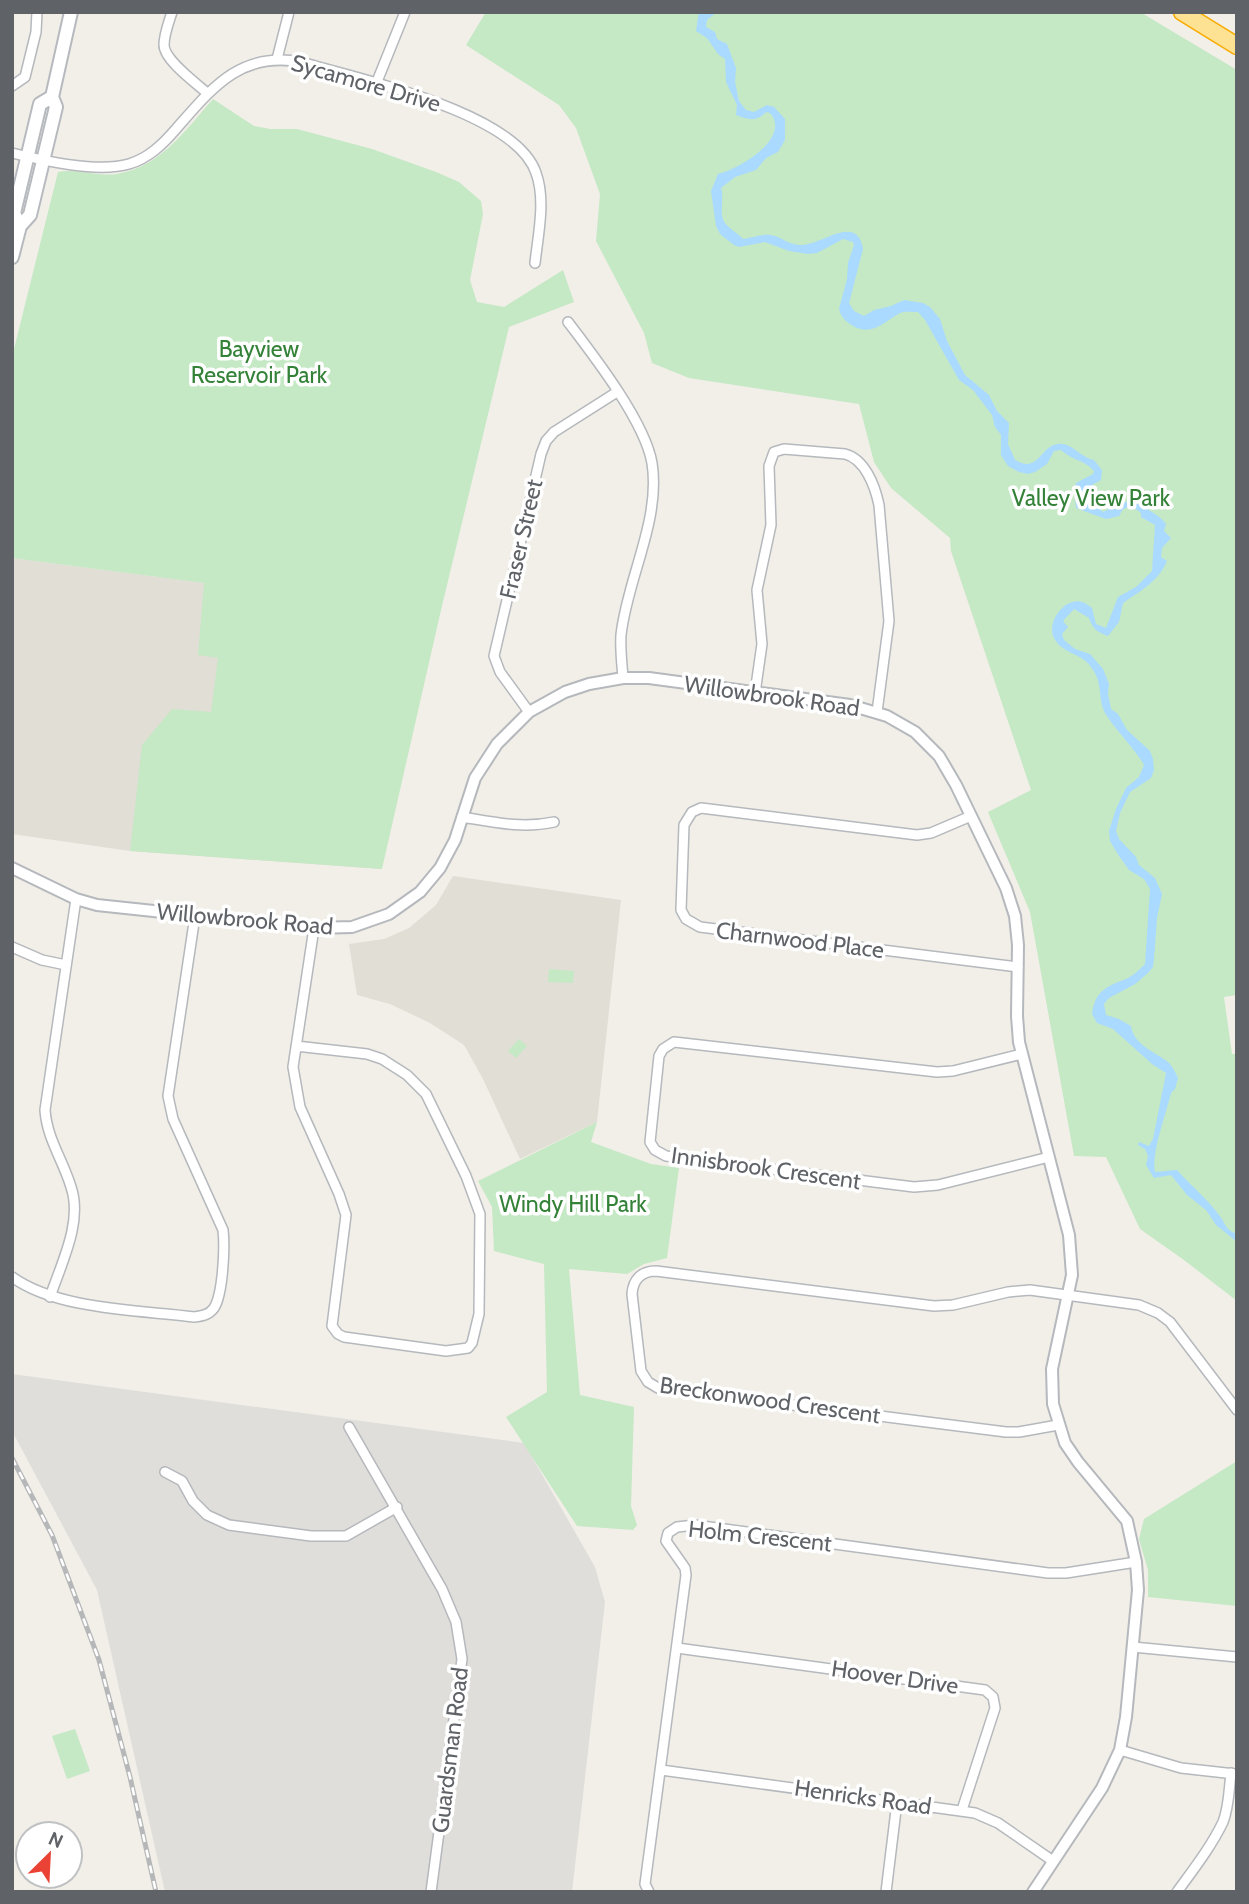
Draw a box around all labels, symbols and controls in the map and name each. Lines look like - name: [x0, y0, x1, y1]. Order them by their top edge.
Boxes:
- street label: Sycamore Drive: [288, 48, 444, 118]
- park label: Bayview Reservoir Park: [191, 335, 328, 389]
- street label: Fraser Street: [494, 476, 548, 602]
- park label: Valley View Park: [1012, 484, 1171, 512]
- street label: Willowbrook Road: [682, 670, 862, 722]
- street label: Willowbrook Road: [156, 897, 334, 941]
- street label: Charnwood Place: [714, 916, 886, 964]
- street label: Innisbrook Crescent: [669, 1141, 863, 1195]
- park label: Windy Hill Park: [499, 1190, 647, 1218]
- street label: Breckonwood Crescent: [658, 1371, 882, 1429]
- street label: Holm Crescent: [687, 1515, 833, 1557]
- street label: Hoover Drive: [830, 1654, 961, 1700]
- street label: Guardsman Road: [426, 1666, 474, 1834]
- street label: Henricks Road: [793, 1774, 933, 1820]
- north arrow: [14, 1820, 84, 1890]
- text: N: [45, 1827, 67, 1853]

